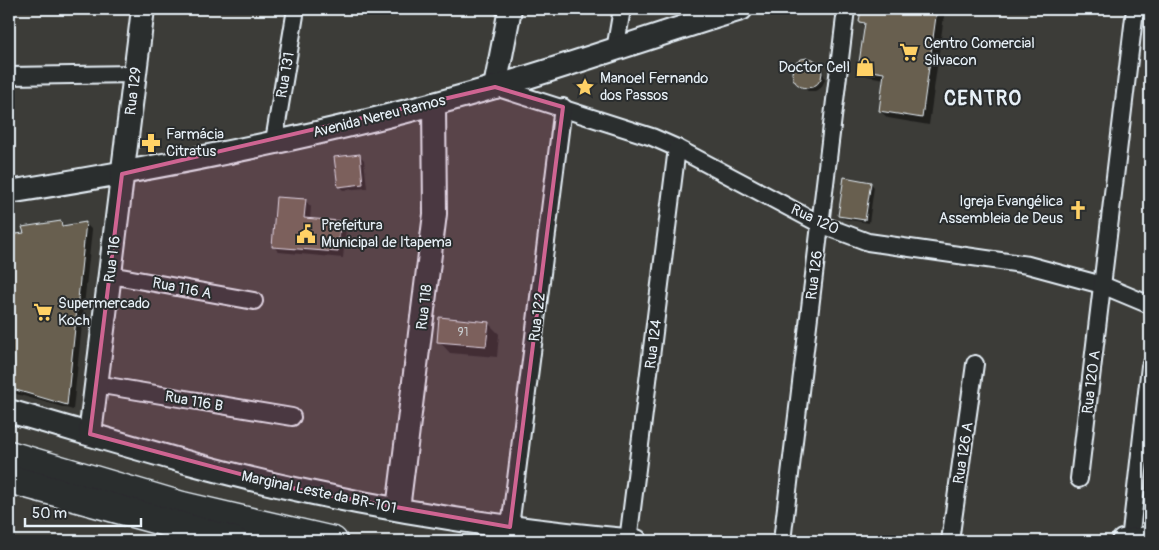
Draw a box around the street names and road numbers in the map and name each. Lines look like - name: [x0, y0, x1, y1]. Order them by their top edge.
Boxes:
- street label: Rua 131: [272, 51, 299, 100]
- street label: Rua 129: [121, 66, 146, 116]
- street label: Avenida Nereu Ramos: [311, 91, 448, 142]
- street label: Rua 120: [788, 200, 842, 239]
- street label: Rua 116: [100, 235, 125, 284]
- street label: Rua 126: [802, 249, 827, 301]
- street label: Rua 116 A: [151, 273, 213, 304]
- street label: Rua 118: [412, 283, 437, 331]
- street label: Rua 122: [525, 292, 550, 343]
- street label: Rua 124: [641, 318, 666, 370]
- street label: Rua 120 A: [1078, 349, 1105, 415]
- street label: Rua 116 B: [163, 387, 224, 416]
- street label: Rua 126 A: [949, 421, 978, 485]
- street label: Marginal Leste da BR-101: [240, 467, 398, 518]

